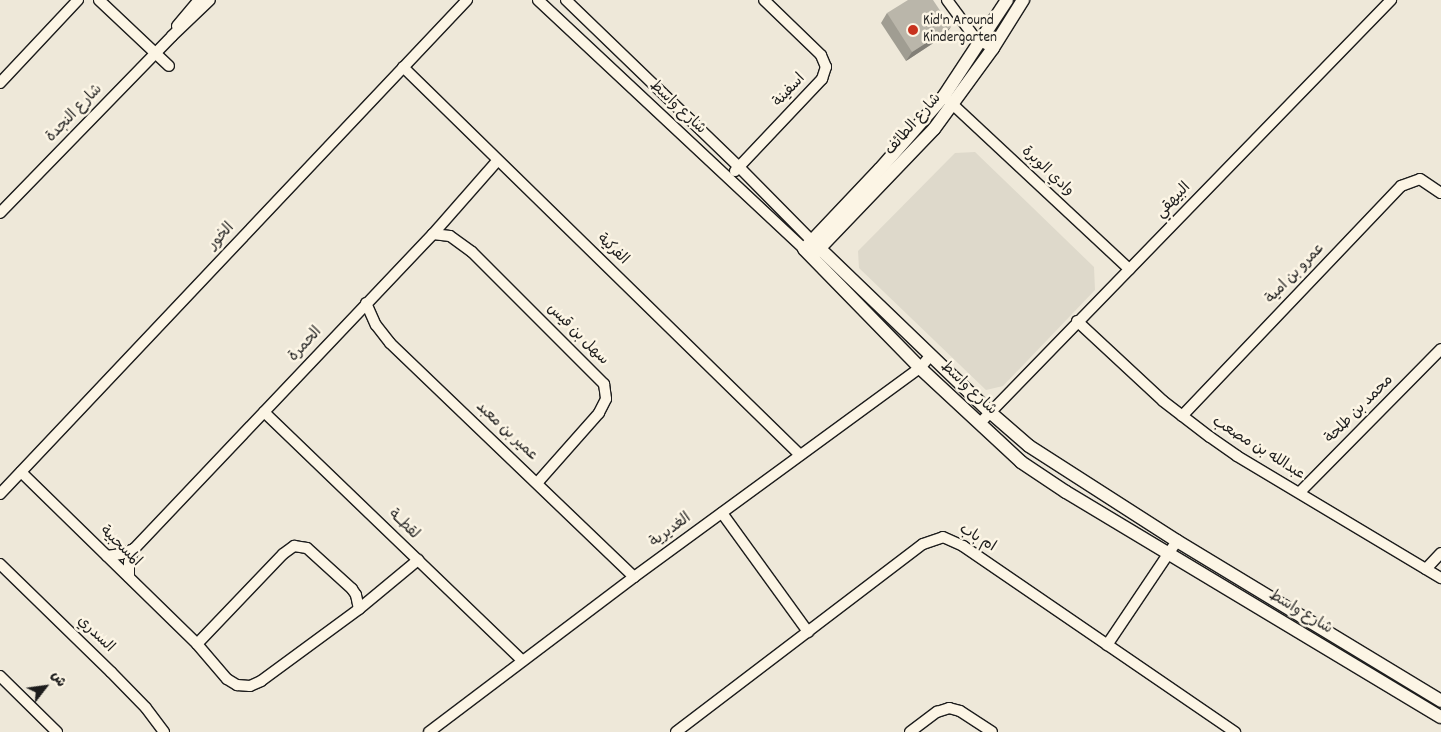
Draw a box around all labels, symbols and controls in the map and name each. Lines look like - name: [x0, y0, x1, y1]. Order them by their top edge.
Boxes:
- place label: Kid'n Around Kindergarten: [923, 12, 997, 47]
- marker: Kid'n Around Kindergarten: [907, 24, 919, 36]
- street label: اسفينة: [770, 71, 810, 111]
- street label: شارع واسط: [645, 77, 709, 139]
- street label: شارع النجدة: [43, 81, 107, 147]
- street label: شارع الطائف: [882, 90, 946, 160]
- street label: وادي الوبرة: [1017, 143, 1077, 201]
- street label: البيهقي: [1153, 179, 1195, 223]
- street label: الخور: [205, 220, 239, 254]
- street label: الفركية: [592, 231, 632, 269]
- street label: عمرو بن امية: [1263, 240, 1329, 308]
- street label: سهل بن قيس: [542, 300, 612, 370]
- street label: الحمرة: [286, 324, 326, 366]
- street label: شارع واسط: [936, 358, 1000, 420]
- street label: محمد بن طلحة: [1322, 372, 1398, 448]
- street label: عمير بن معبد: [471, 399, 541, 465]
- street label: عبدالله بن مصعب: [1208, 413, 1308, 485]
- street label: لقطــة: [384, 506, 422, 544]
- street label: الغديرية: [647, 510, 695, 552]
- street label: ام باب: [955, 521, 999, 557]
- street label: المسحبية: [95, 523, 145, 571]
- street label: شارع واسط: [1265, 587, 1335, 639]
- street label: السدري: [73, 613, 117, 657]
- north arrow: [20, 662, 70, 712]
- text: ش: [45, 668, 71, 691]

